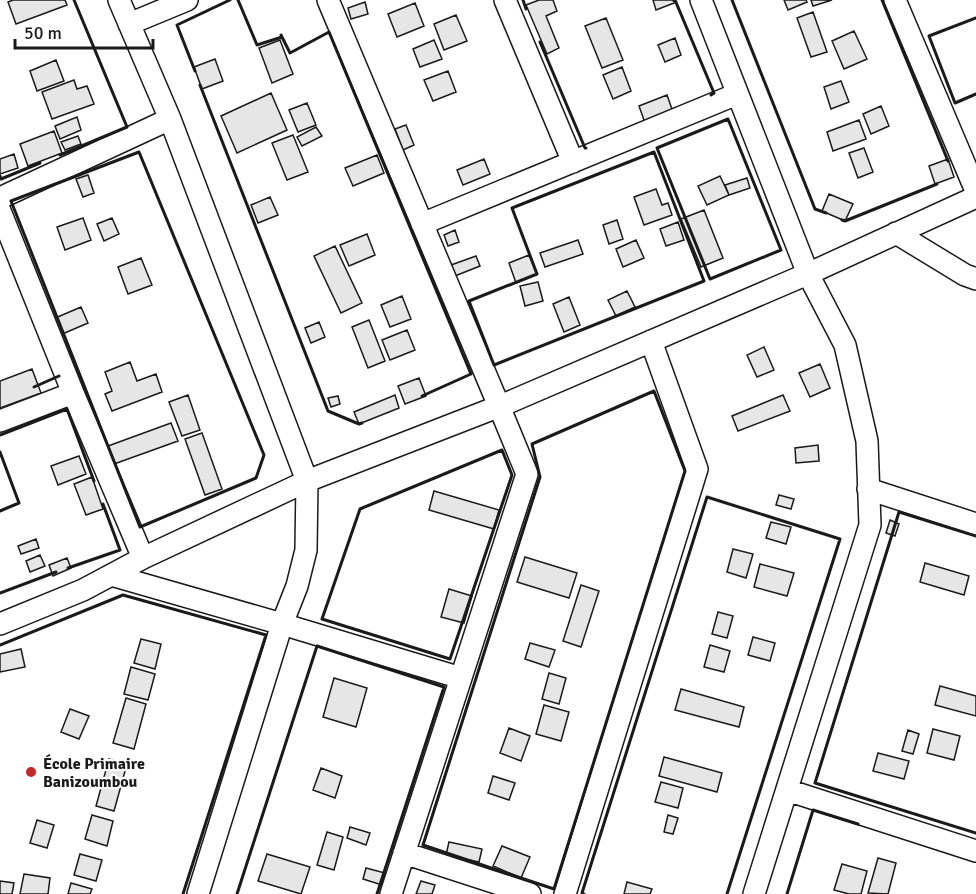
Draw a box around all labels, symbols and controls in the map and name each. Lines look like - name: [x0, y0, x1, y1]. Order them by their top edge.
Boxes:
- scale bar: [15, 12, 153, 50]
- text: 50 m: [24, 22, 62, 44]
- place label: École Primaire Banizoumbou: [43, 754, 145, 792]
- marker: École Primaire Banizoumbou: [24, 765, 38, 779]

